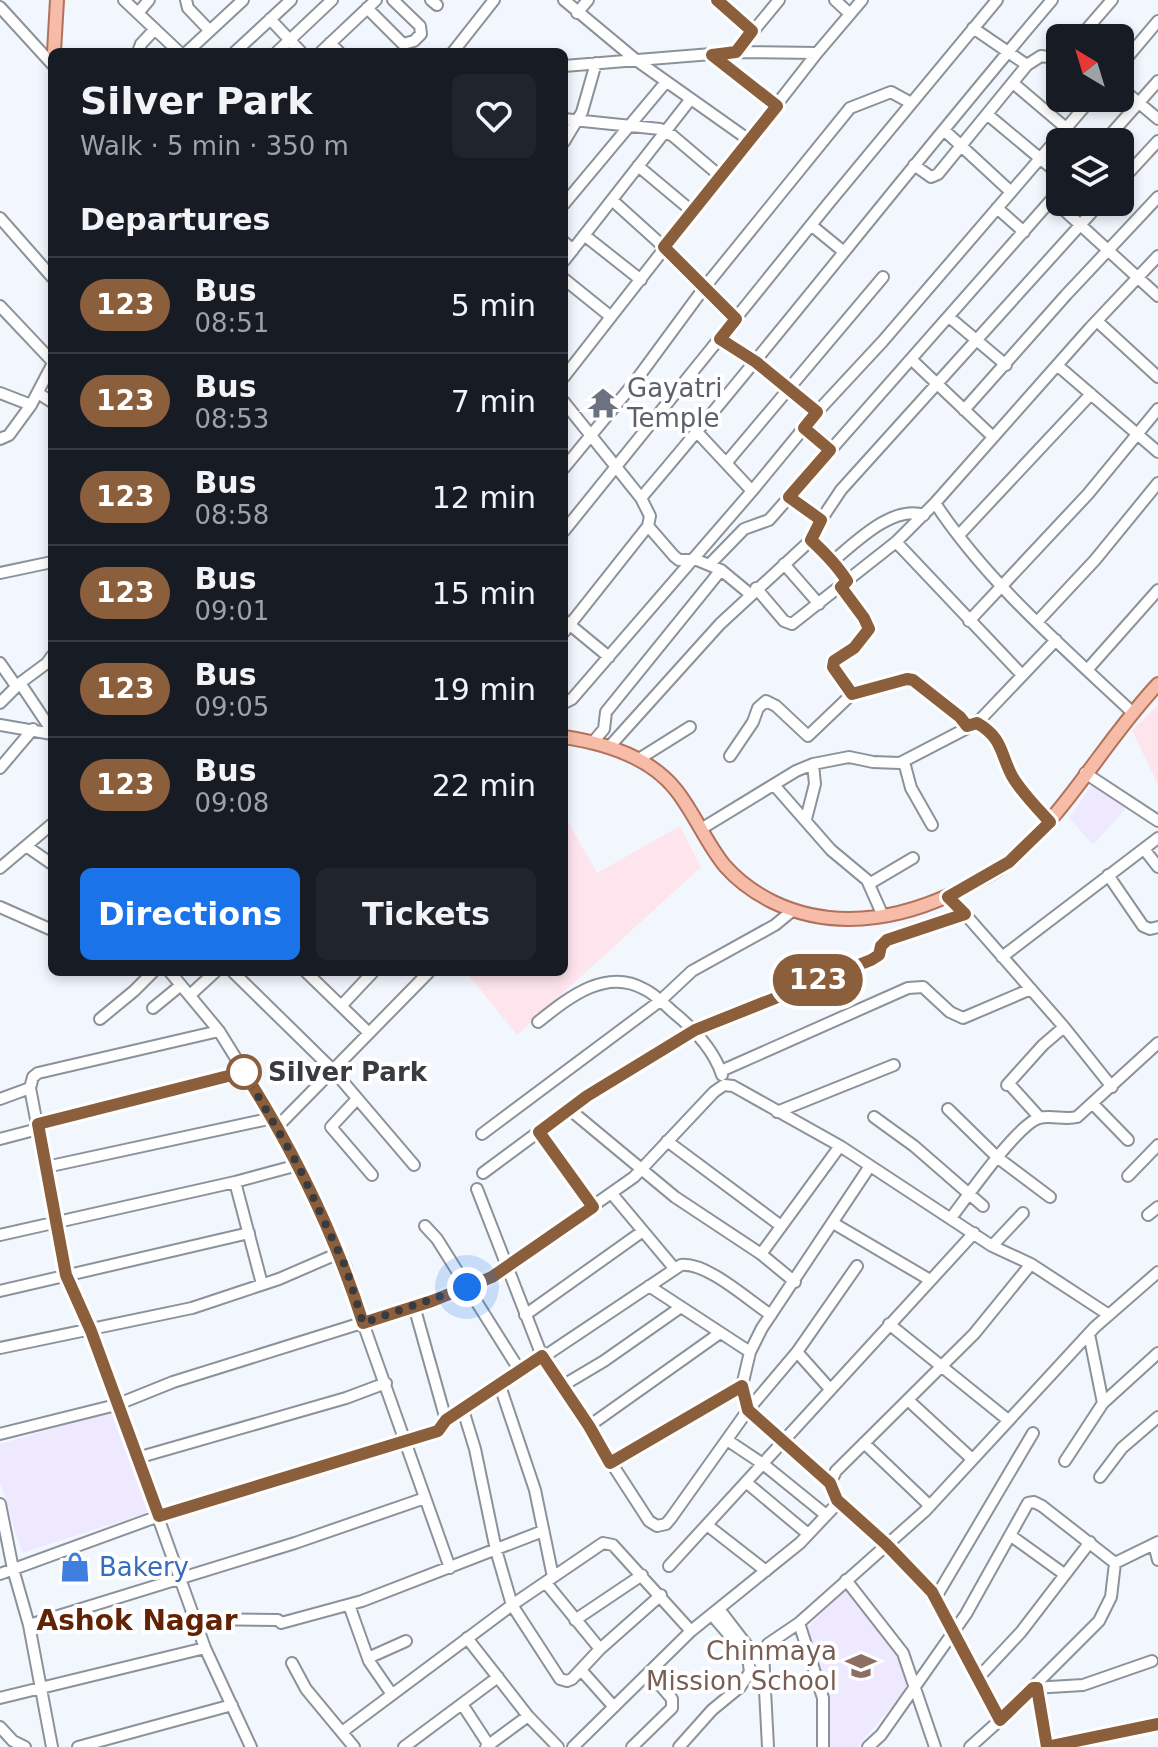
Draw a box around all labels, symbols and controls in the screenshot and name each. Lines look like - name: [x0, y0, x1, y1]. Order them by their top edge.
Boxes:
- north arrow: [1046, 24, 1134, 112]
- map controls: [1046, 24, 1134, 216]
- button: heart: [452, 74, 536, 158]
- text: Silver Park: [80, 79, 312, 123]
- button: layers: [1046, 128, 1134, 216]
- text: Walk · 5 min · 350 m: [80, 131, 349, 161]
- text: Departures: [80, 202, 270, 237]
- text: Bus: [194, 273, 257, 308]
- text: 123: [96, 288, 154, 321]
- text: 5 min: [451, 288, 536, 323]
- text: 08:51: [194, 308, 269, 338]
- text: Bus: [194, 369, 257, 404]
- place label: Gayatri Temple: [626, 373, 723, 433]
- text: 123: [96, 384, 154, 417]
- text: 7 min: [451, 384, 536, 419]
- temple icon: Gayatri Temple: [586, 386, 620, 420]
- text: 08:53: [194, 404, 269, 434]
- text: Bus: [194, 465, 257, 500]
- text: 123: [96, 480, 154, 513]
- text: 12 min: [432, 480, 536, 515]
- text: 08:58: [194, 500, 269, 530]
- text: Bus: [194, 561, 257, 596]
- text: 123: [96, 576, 154, 609]
- text: 15 min: [432, 576, 536, 611]
- text: 09:01: [194, 596, 269, 626]
- text: Bus: [194, 657, 257, 692]
- text: 123: [96, 672, 154, 705]
- text: 19 min: [432, 672, 536, 707]
- text: 09:05: [194, 692, 269, 722]
- text: Bus: [194, 753, 257, 788]
- text: 123: [96, 768, 154, 801]
- text: 22 min: [432, 768, 536, 803]
- text: 09:08: [194, 788, 269, 818]
- button: Directions: [80, 868, 300, 960]
- button: Tickets: [316, 868, 536, 960]
- line badge: 123: [772, 954, 864, 1006]
- text: 123: [789, 963, 847, 996]
- marker: Silver Park: [227, 1055, 261, 1089]
- place label: Silver Park: [268, 1057, 428, 1087]
- your location: [447, 1267, 487, 1307]
- shop icon: Bakery: [58, 1550, 92, 1584]
- place label: Bakery: [99, 1552, 189, 1582]
- district label: Ashok Nagar: [37, 1604, 238, 1637]
- place label: Chinmaya Mission School: [646, 1636, 837, 1696]
- school or university icon: Chinmaya Mission School: [844, 1649, 878, 1683]

